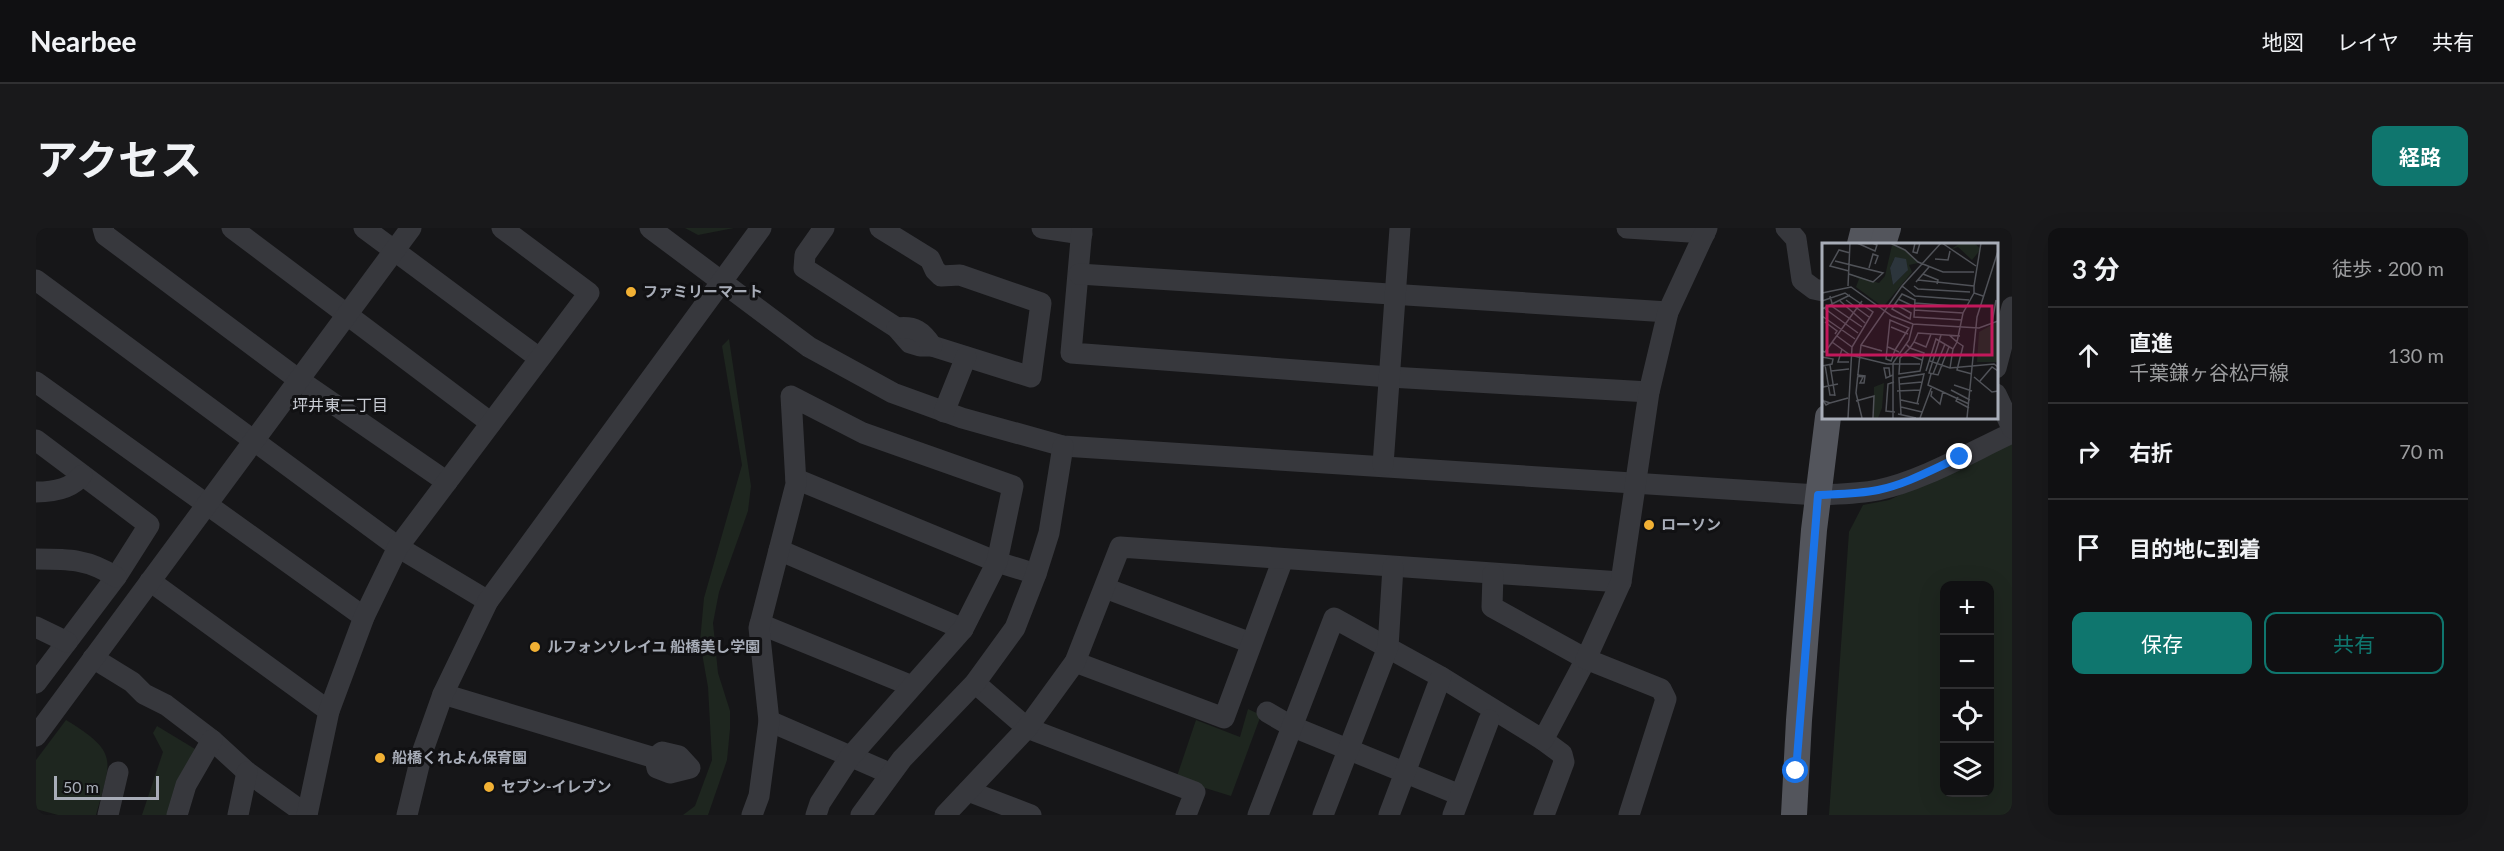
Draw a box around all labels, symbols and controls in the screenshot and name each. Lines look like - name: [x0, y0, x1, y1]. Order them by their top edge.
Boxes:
- text: Nearbee: [30, 24, 137, 58]
- text: 地図: [2262, 29, 2304, 54]
- text: レイヤ: [2337, 29, 2399, 54]
- text: 共有: [2432, 29, 2474, 54]
- button: 経路: [2372, 126, 2468, 186]
- text: アクセス: [36, 134, 202, 184]
- inset map: [1822, 243, 1997, 418]
- text: 3 分: [2072, 253, 2119, 285]
- text: 徒歩 · 200 m: [2332, 256, 2444, 280]
- place label: ファミリーマート: [643, 282, 763, 300]
- marker: ファミリーマート: [624, 285, 638, 299]
- text: 直進: [2129, 329, 2173, 356]
- icon: ahead: [2072, 339, 2105, 372]
- text: 130 m: [2388, 343, 2444, 367]
- text: 千葉鎌ヶ谷松戸線: [2129, 360, 2289, 384]
- district label: 坪井東二丁目: [292, 395, 388, 414]
- icon: right: [2072, 435, 2105, 468]
- text: 右折: [2129, 439, 2173, 466]
- text: 70 m: [2399, 439, 2444, 463]
- route end: [1946, 443, 1972, 469]
- place label: ローソン: [1661, 515, 1721, 533]
- marker: ローソン: [1642, 518, 1656, 532]
- icon: arrive: [2072, 531, 2105, 564]
- text: 目的地に到着: [2129, 535, 2261, 562]
- map controls: [1940, 581, 1994, 797]
- button: +: [1940, 581, 1994, 635]
- button: 保存: [2072, 612, 2252, 674]
- button: 共有: [2264, 612, 2444, 674]
- button: −: [1940, 635, 1994, 689]
- place label: ルフォンソレイユ 船橋美し学園: [547, 637, 760, 655]
- marker: ルフォンソレイユ 船橋美し学園: [528, 640, 542, 654]
- button: locate: [1940, 689, 1994, 743]
- button: layers: [1940, 743, 1994, 797]
- place label: 船橋くれよん保育園: [392, 748, 527, 766]
- marker: 船橋くれよん保育園: [373, 751, 387, 765]
- route start: [1782, 757, 1808, 783]
- scale bar: [54, 773, 159, 800]
- text: 50 m: [63, 777, 99, 796]
- place label: セブン-イレブン: [501, 777, 612, 795]
- marker: セブン-イレブン: [482, 780, 496, 794]

